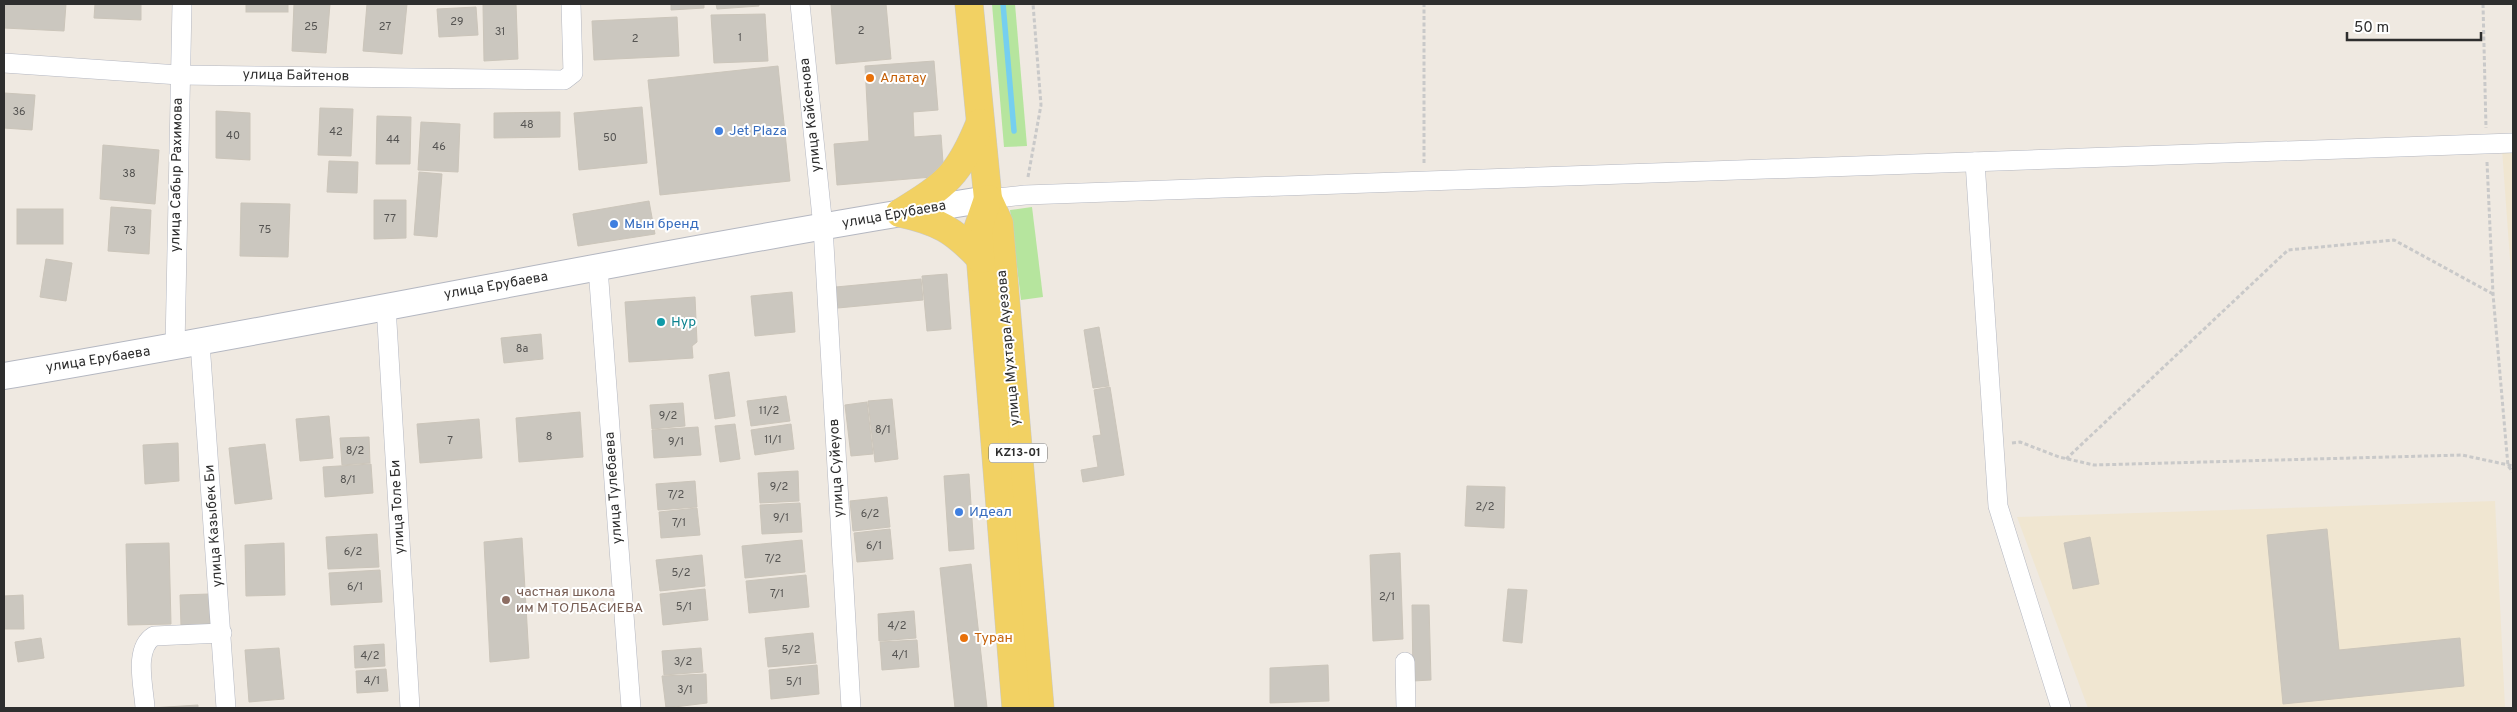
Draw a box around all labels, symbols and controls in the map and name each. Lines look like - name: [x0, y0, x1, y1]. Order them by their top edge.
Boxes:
- scale bar: [2347, 10, 2481, 42]
- house number: 29: [450, 15, 464, 29]
- text: 50 m: [2354, 19, 2389, 38]
- house number: 25: [304, 20, 318, 34]
- house number: 27: [379, 20, 391, 34]
- house number: 2: [858, 24, 864, 38]
- house number: 31: [495, 25, 505, 39]
- house number: 1: [738, 31, 742, 45]
- house number: 2: [632, 32, 638, 46]
- street label: улица Кайсенова: [797, 57, 825, 173]
- street label: улица Байтенов: [242, 67, 350, 85]
- place label: Алатау: [880, 70, 927, 87]
- marker: Алатау: [864, 72, 876, 84]
- street label: улица Сабыр Рахимова: [167, 98, 187, 252]
- house number: 36: [12, 105, 26, 119]
- house number: 48: [520, 118, 534, 132]
- place label: Jet Plaza: [729, 123, 787, 140]
- house number: 42: [329, 125, 343, 139]
- marker: Jet Plaza: [713, 125, 725, 137]
- house number: 40: [226, 129, 240, 143]
- house number: 50: [603, 131, 617, 145]
- house number: 44: [386, 133, 400, 147]
- house number: 46: [432, 140, 446, 154]
- house number: 38: [122, 167, 136, 181]
- street label: улица Ерубаева: [841, 197, 947, 233]
- house number: 77: [384, 212, 396, 226]
- place label: Мын бренд: [624, 216, 699, 233]
- marker: Мын бренд: [608, 218, 620, 230]
- house number: 75: [259, 223, 271, 237]
- house number: 73: [124, 224, 136, 238]
- street label: улица Ерубаева: [443, 268, 549, 304]
- street label: улица Мухтара Ауезова: [994, 269, 1024, 427]
- place label: Нур: [671, 314, 696, 331]
- marker: Нур: [655, 316, 667, 328]
- house number: 8а: [516, 342, 529, 356]
- street label: улица Ерубаева: [45, 343, 151, 377]
- house number: 11/2: [759, 404, 779, 418]
- house number: 9/2: [659, 409, 677, 423]
- street label: улица Суйеуов: [826, 418, 848, 518]
- house number: 8/1: [875, 423, 891, 437]
- house number: 8: [546, 430, 552, 444]
- street label: улица Тулебаева: [602, 431, 626, 545]
- house number: 11/1: [764, 433, 782, 447]
- house number: 7: [447, 434, 453, 448]
- house number: 9/1: [668, 435, 684, 449]
- road number: KZ13-01: [989, 443, 1047, 462]
- house number: 8/2: [346, 444, 364, 458]
- street label: улица Толе Би: [387, 459, 409, 555]
- street label: улица Казыбек Би: [201, 464, 227, 588]
- house number: 8/1: [340, 473, 356, 487]
- house number: 9/2: [770, 480, 788, 494]
- house number: 7/2: [668, 488, 684, 502]
- house number: 2/2: [1476, 500, 1494, 514]
- place label: Идеал: [969, 504, 1012, 521]
- marker: Идеал: [953, 506, 965, 518]
- house number: 6/2: [861, 507, 879, 521]
- house number: 9/1: [773, 511, 789, 525]
- house number: 7/1: [672, 516, 686, 530]
- house number: 6/1: [866, 539, 882, 553]
- house number: 6/2: [344, 545, 362, 559]
- house number: 7/2: [765, 552, 781, 566]
- house number: 5/2: [672, 566, 690, 580]
- house number: 6/1: [347, 580, 363, 594]
- place label: частная школа им М ТОЛБАСИЕВА: [516, 584, 643, 617]
- house number: 7/1: [770, 587, 784, 601]
- house number: 2/1: [1379, 590, 1395, 604]
- marker: частная школа им М ТОЛБАСИЕВА: [500, 594, 512, 606]
- house number: 5/1: [676, 600, 692, 614]
- house number: 4/2: [888, 619, 906, 633]
- place label: Туран: [974, 630, 1013, 647]
- marker: Туран: [958, 632, 970, 644]
- house number: 5/2: [782, 643, 800, 657]
- house number: 4/1: [892, 648, 908, 662]
- house number: 4/2: [361, 649, 379, 663]
- house number: 3/2: [674, 655, 692, 669]
- house number: 4/1: [364, 674, 380, 688]
- house number: 5/1: [786, 675, 802, 689]
- house number: 3/1: [677, 683, 693, 697]

